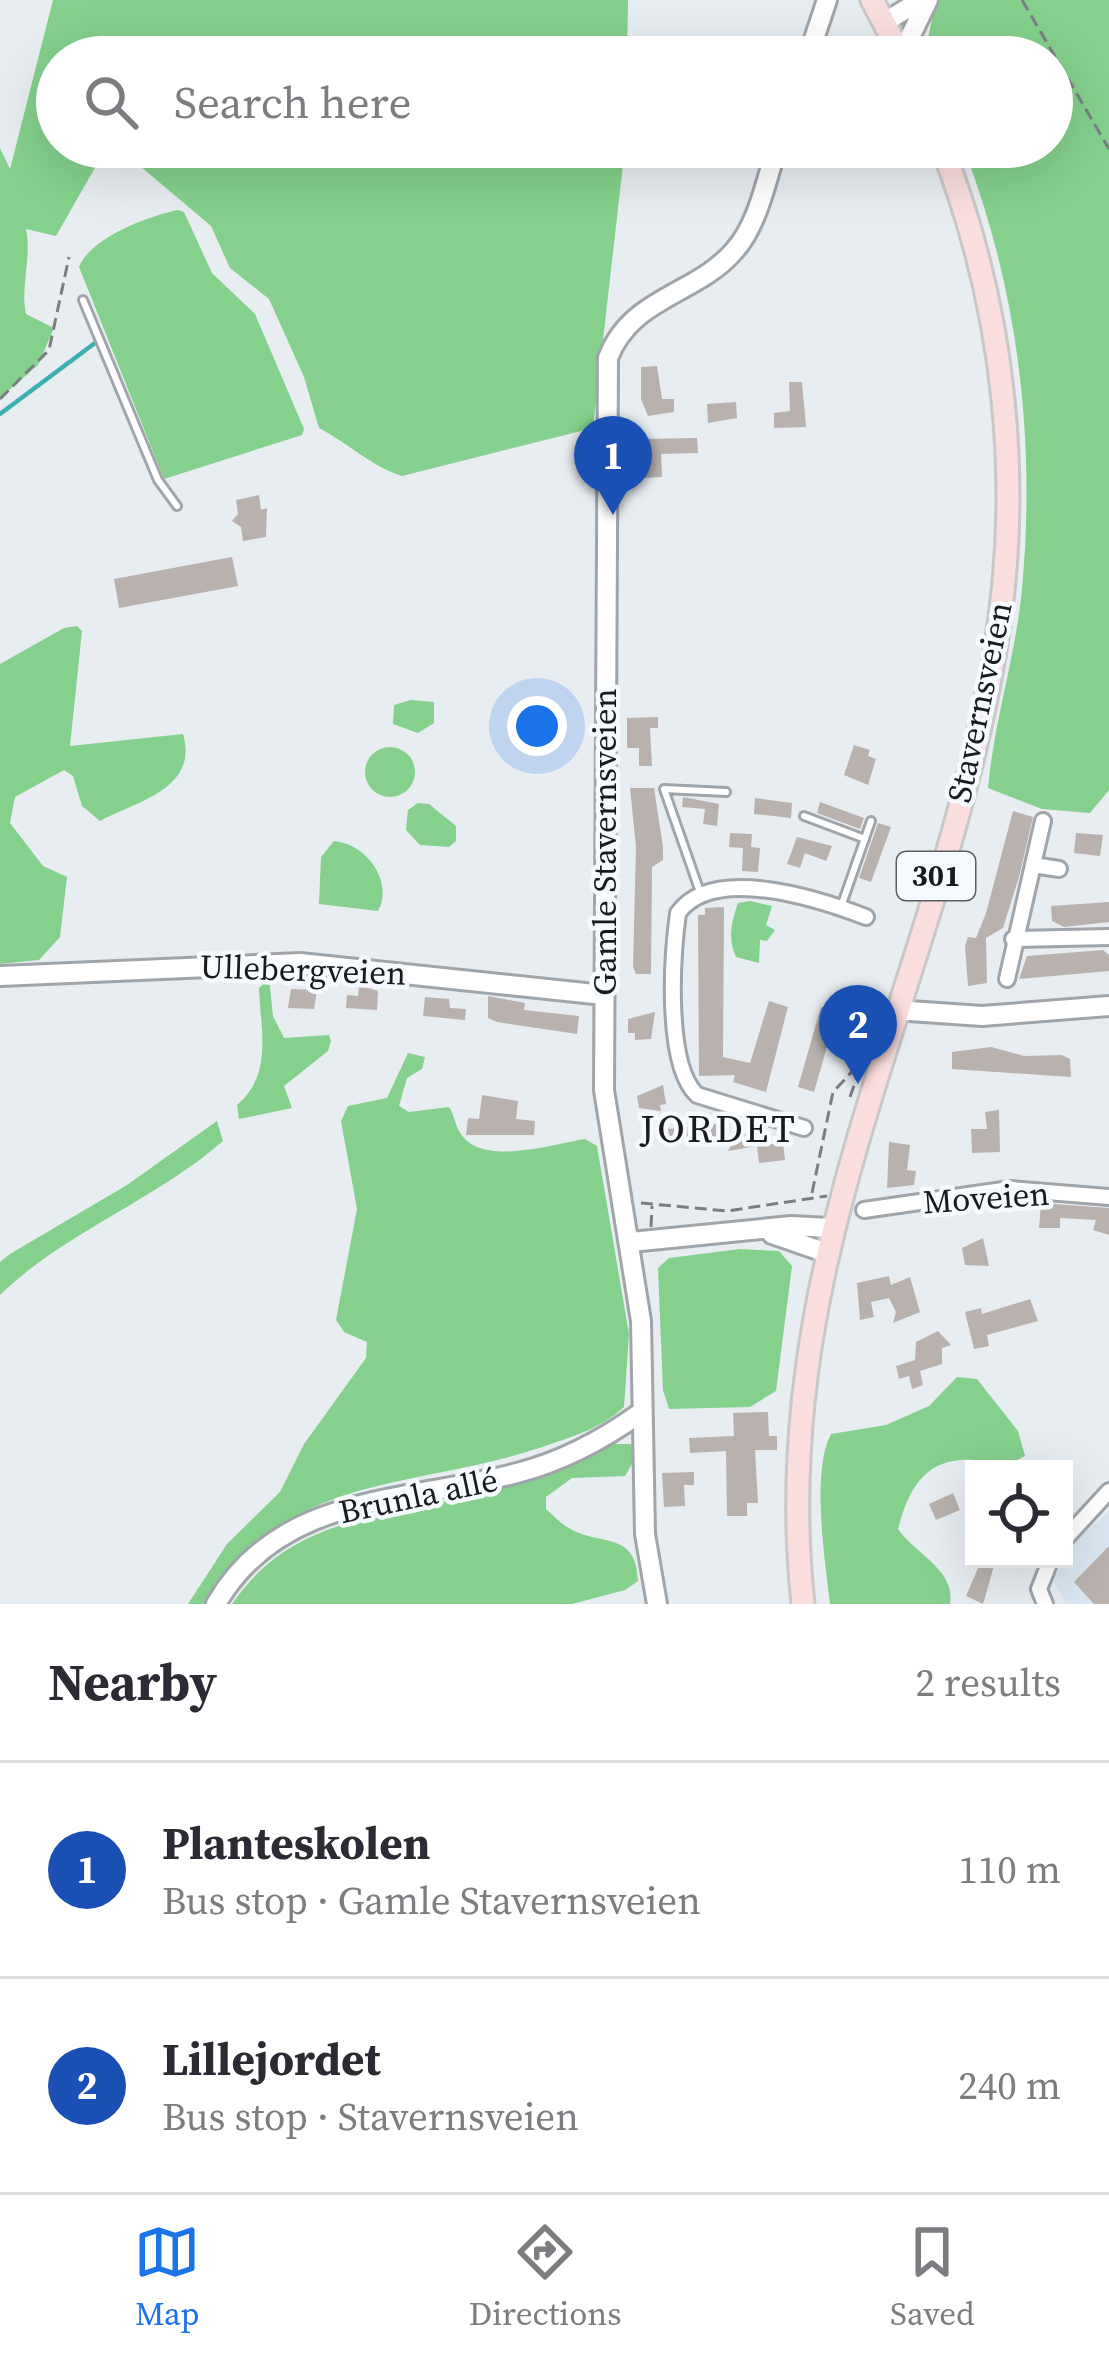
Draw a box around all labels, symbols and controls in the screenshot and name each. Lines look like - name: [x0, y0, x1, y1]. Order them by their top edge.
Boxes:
- search box: [36, 36, 1073, 168]
- icon: search: [78, 69, 144, 135]
- text: Search here: [174, 71, 411, 133]
- pin: 1: [574, 416, 652, 515]
- street label: Stavernsveien: [936, 598, 1023, 807]
- street label: Gamle Stavernsveien: [582, 688, 627, 996]
- your location: [507, 696, 567, 756]
- road number: 301: [897, 852, 975, 900]
- street label: Ullebergveien: [199, 943, 407, 996]
- pin: 2: [819, 985, 897, 1084]
- district label: JORDET: [639, 1102, 798, 1155]
- street label: Moveien: [921, 1171, 1051, 1224]
- street label: Brunla allé: [335, 1457, 502, 1534]
- map controls: [965, 1460, 1073, 1568]
- button: locate: [965, 1460, 1073, 1568]
- text: Nearby: [48, 1647, 217, 1717]
- text: 2 results: [916, 1656, 1061, 1709]
- text: Planteskolen: [162, 1812, 430, 1874]
- text: 1: [76, 1843, 98, 1896]
- text: 110 m: [958, 1843, 1061, 1896]
- text: Bus stop · Gamle Stavernsveien: [162, 1874, 701, 1927]
- text: Lillejordet: [162, 2028, 381, 2090]
- text: 2: [76, 2059, 98, 2112]
- text: 240 m: [958, 2059, 1061, 2112]
- text: Bus stop · Stavernsveien: [162, 2090, 579, 2143]
- tab: Map: [134, 2219, 200, 2336]
- tab: Directions: [469, 2219, 622, 2336]
- tab: Saved: [890, 2219, 975, 2336]

